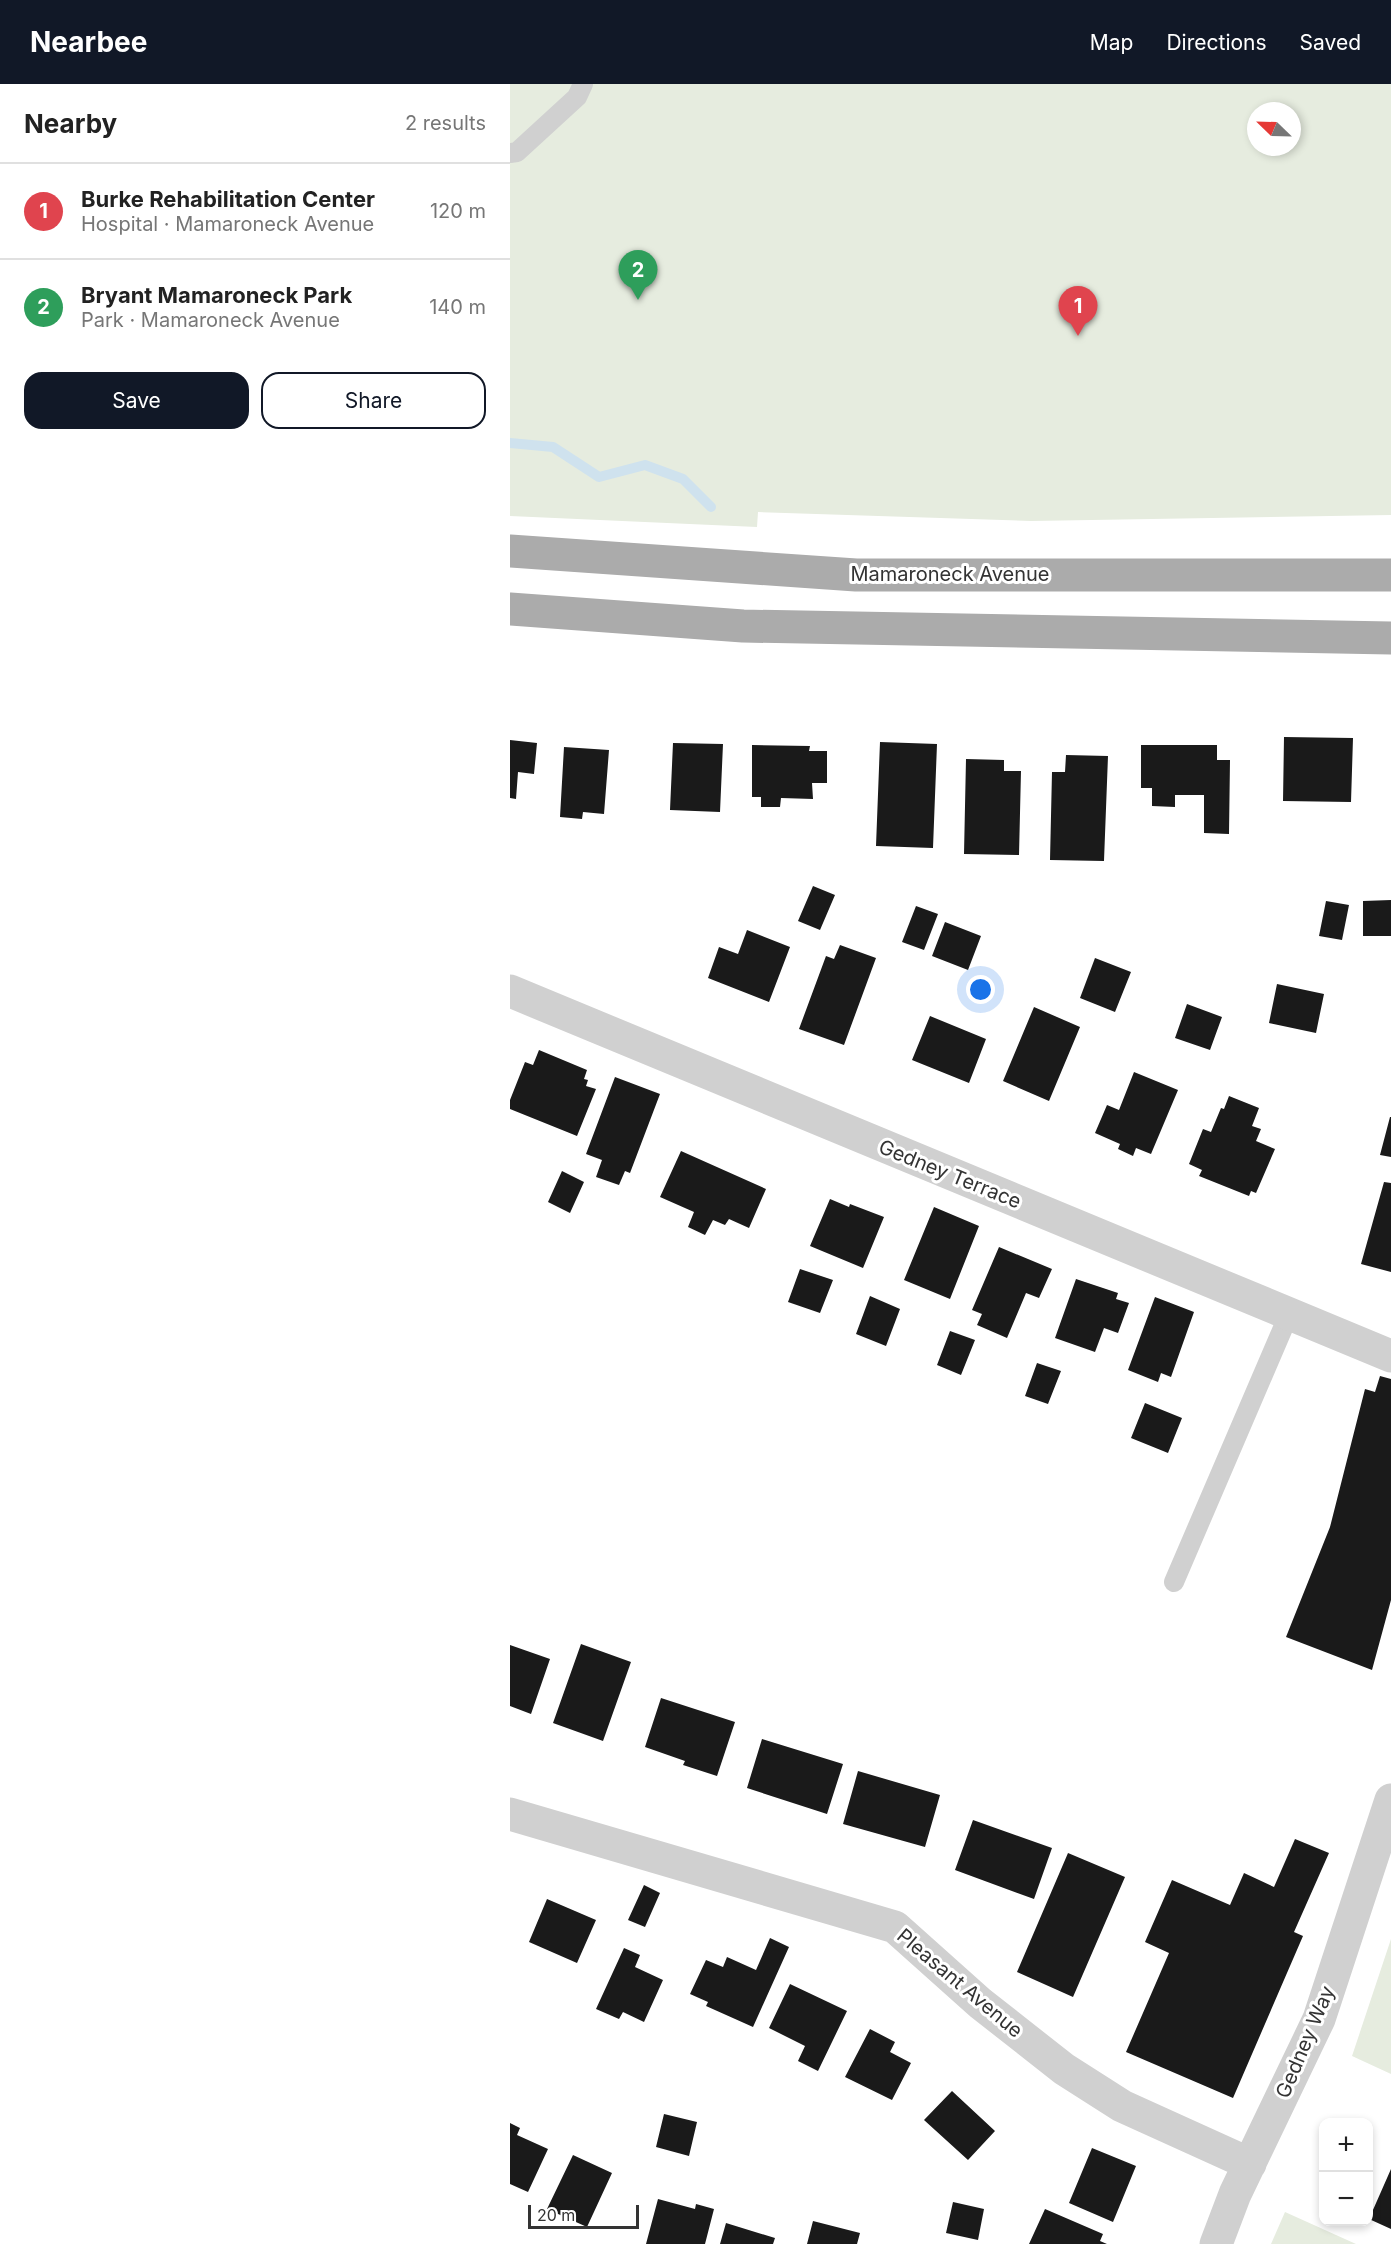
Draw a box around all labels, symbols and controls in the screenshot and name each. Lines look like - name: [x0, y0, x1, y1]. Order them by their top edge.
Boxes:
- text: Nearbee: [30, 25, 147, 59]
- text: Map: [1090, 30, 1133, 55]
- text: Directions: [1166, 30, 1267, 55]
- text: Saved: [1300, 30, 1361, 55]
- north arrow: [1247, 102, 1301, 156]
- text: Nearby: [24, 108, 117, 139]
- text: 2 results: [405, 111, 486, 135]
- text: Burke Rehabilitation Center: [81, 186, 375, 212]
- text: 1: [39, 199, 48, 223]
- text: 120 m: [430, 199, 486, 223]
- text: Hospital · Mamaroneck Avenue: [81, 212, 374, 236]
- pin: 2: [618, 250, 658, 300]
- text: Bryant Mamaroneck Park: [81, 282, 352, 308]
- pin: 1: [1058, 286, 1098, 336]
- text: 2: [37, 295, 50, 319]
- text: 140 m: [429, 295, 486, 319]
- text: Park · Mamaroneck Avenue: [81, 308, 340, 332]
- button: Save: [24, 372, 249, 429]
- button: Share: [261, 372, 486, 429]
- street label: Mamaroneck Avenue: [851, 562, 1050, 586]
- your location: [966, 975, 995, 1004]
- street label: Gedney Terrace: [875, 1135, 1025, 1213]
- street label: Pleasant Avenue: [892, 1923, 1028, 2043]
- street label: Gedney Way: [1271, 1982, 1339, 2102]
- map controls: [1319, 2118, 1373, 2226]
- button: +: [1319, 2118, 1373, 2172]
- button: −: [1319, 2172, 1373, 2226]
- scale bar: [528, 2202, 639, 2230]
- text: 20 m: [537, 2205, 575, 2225]

